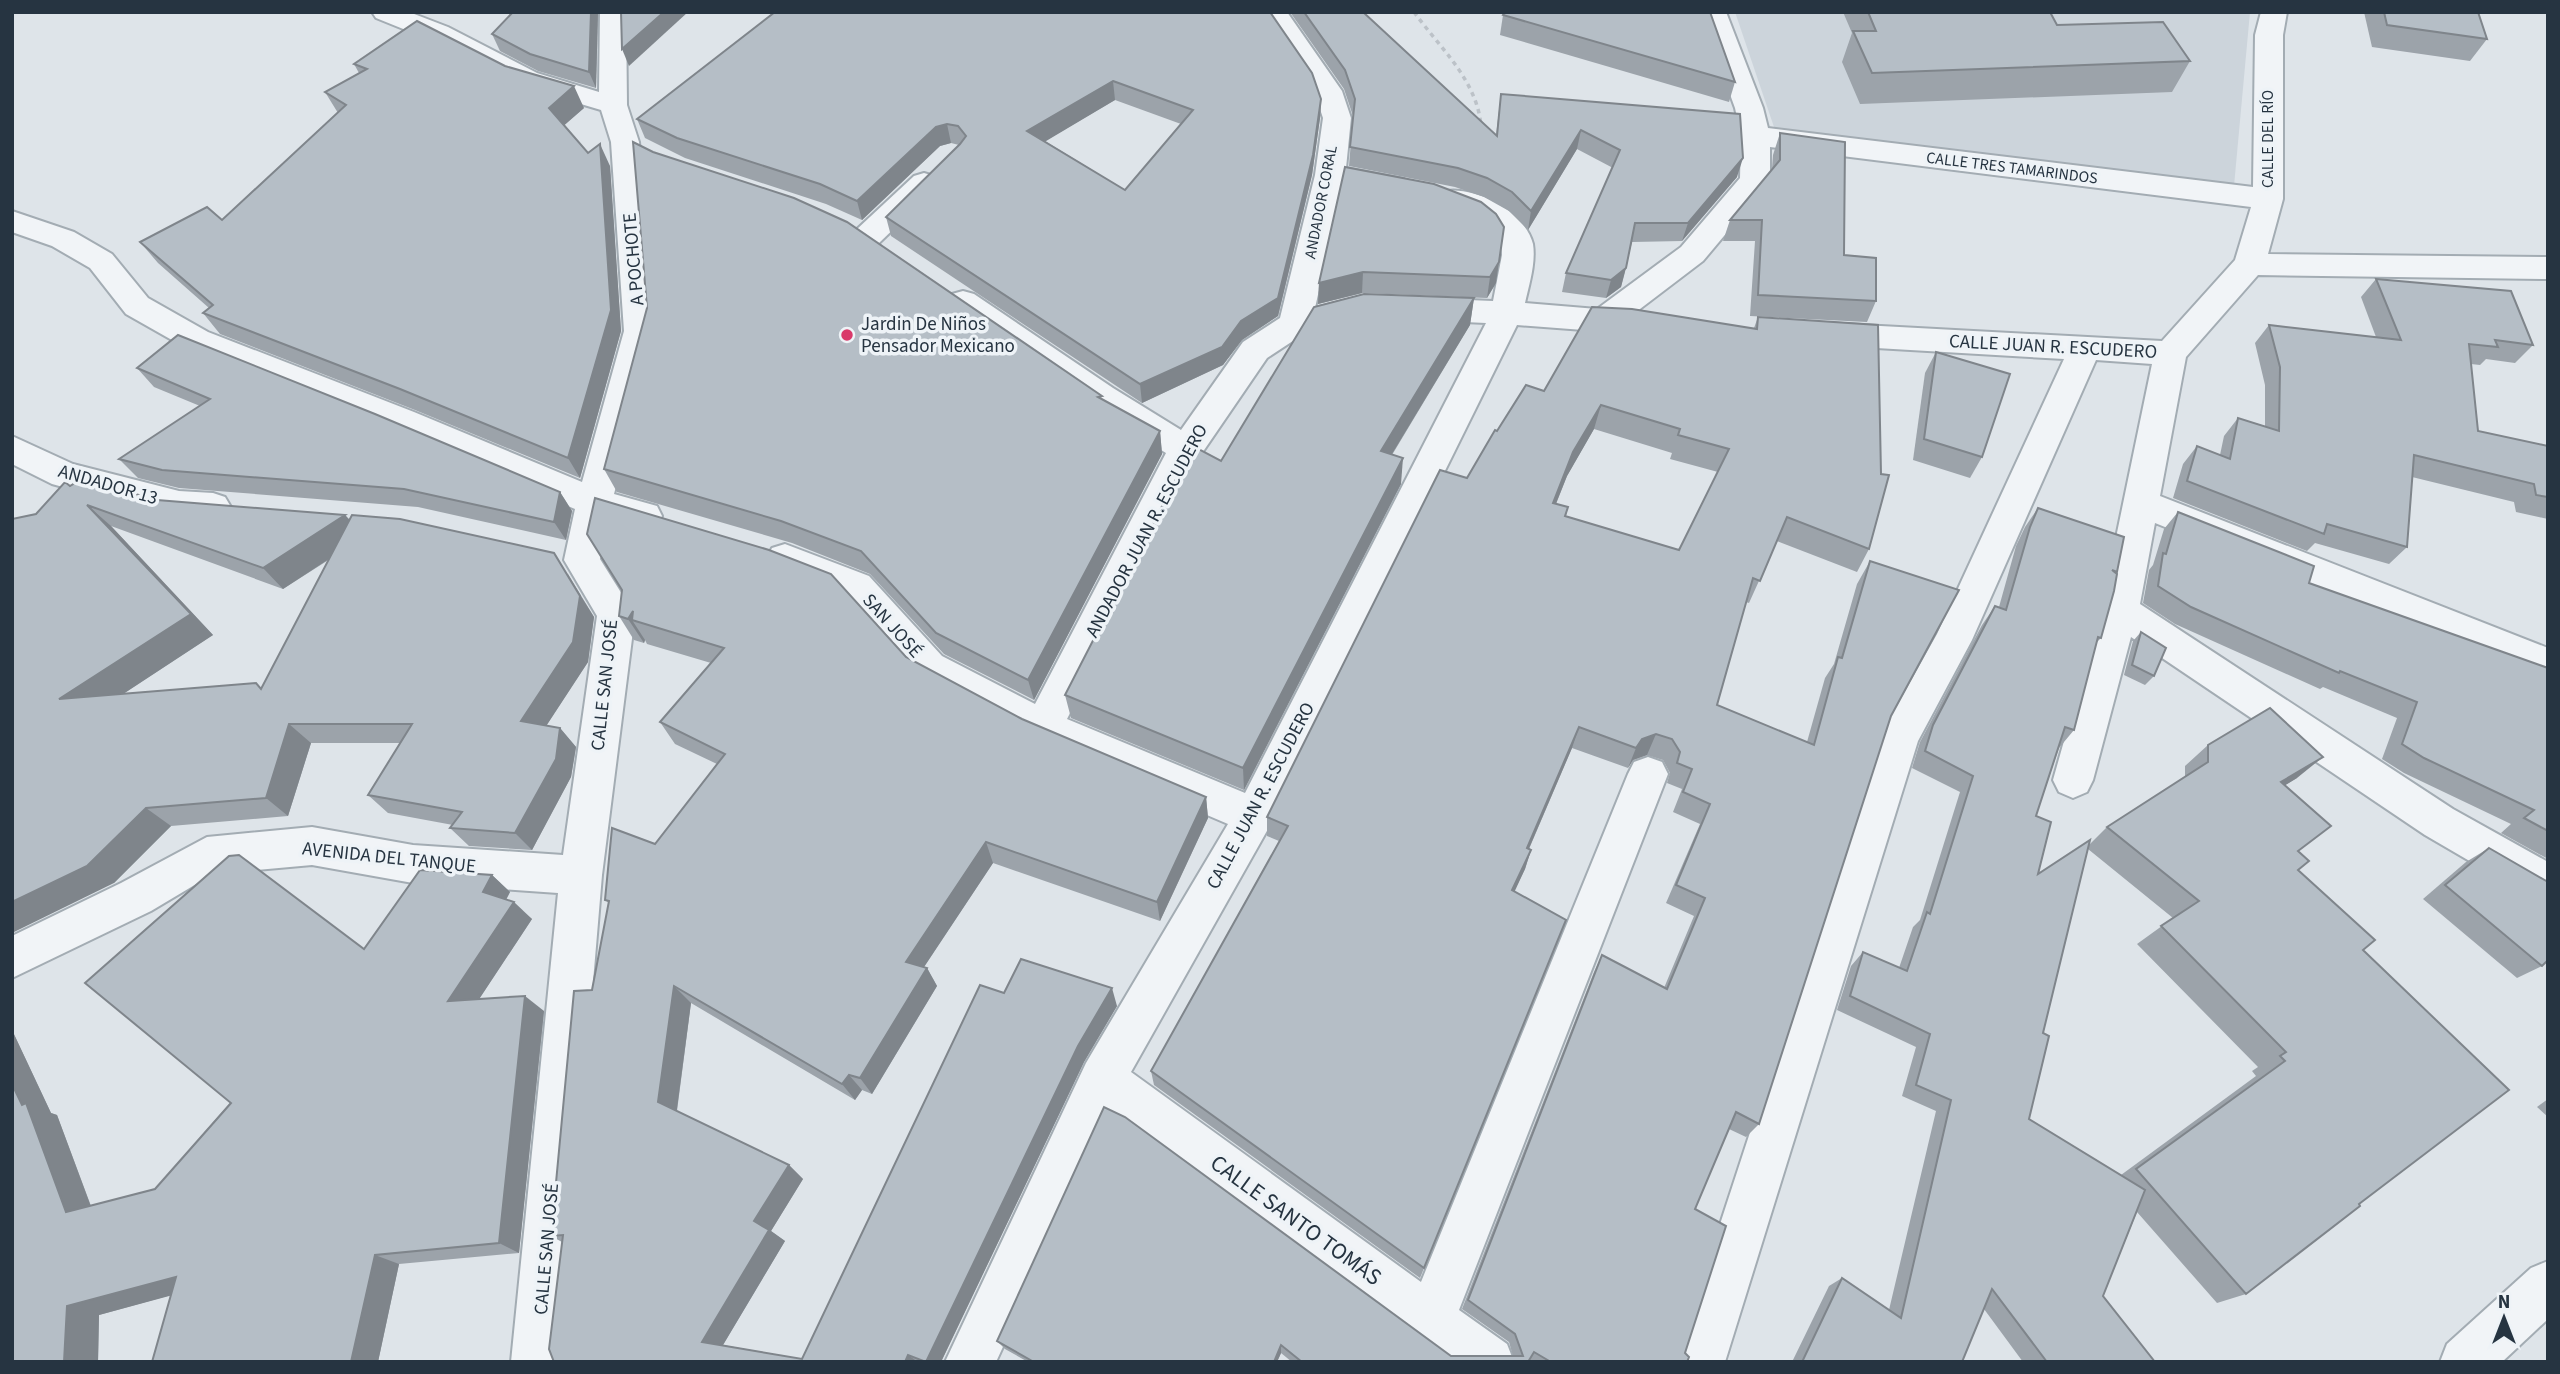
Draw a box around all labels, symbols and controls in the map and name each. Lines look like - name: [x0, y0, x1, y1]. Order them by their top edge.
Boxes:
- street label: CALLE DEL RÍO: [2257, 90, 2279, 188]
- street label: ANDADOR CORAL: [1299, 143, 1343, 261]
- street label: CALLE TRES TAMARINDOS: [1925, 147, 2099, 189]
- street label: A POCHOTE: [616, 211, 652, 307]
- place label: Jardin De Niños Pensador Mexicano: [861, 311, 1015, 360]
- marker: Jardin De Niños Pensador Mexicano: [839, 327, 855, 343]
- street label: CALLE JUAN R. ESCUDERO: [1948, 328, 2158, 366]
- street label: ANDADOR JUAN R. ESCUDERO: [1079, 419, 1215, 643]
- street label: ANDADOR 13: [55, 458, 161, 512]
- street label: SAN JOSÉ: [856, 588, 928, 664]
- street label: CALLE SAN JOSÉ: [585, 618, 625, 752]
- street label: CALLE JUAN R. ESCUDERO: [1200, 698, 1322, 894]
- street label: AVENIDA DEL TANQUE: [301, 835, 477, 881]
- street label: CALLE SANTO TOMÁS: [1204, 1147, 1388, 1293]
- street label: CALLE SAN JOSÉ: [528, 1182, 566, 1316]
- north arrow: [2469, 1283, 2539, 1353]
- text: N: [2498, 1289, 2510, 1316]

